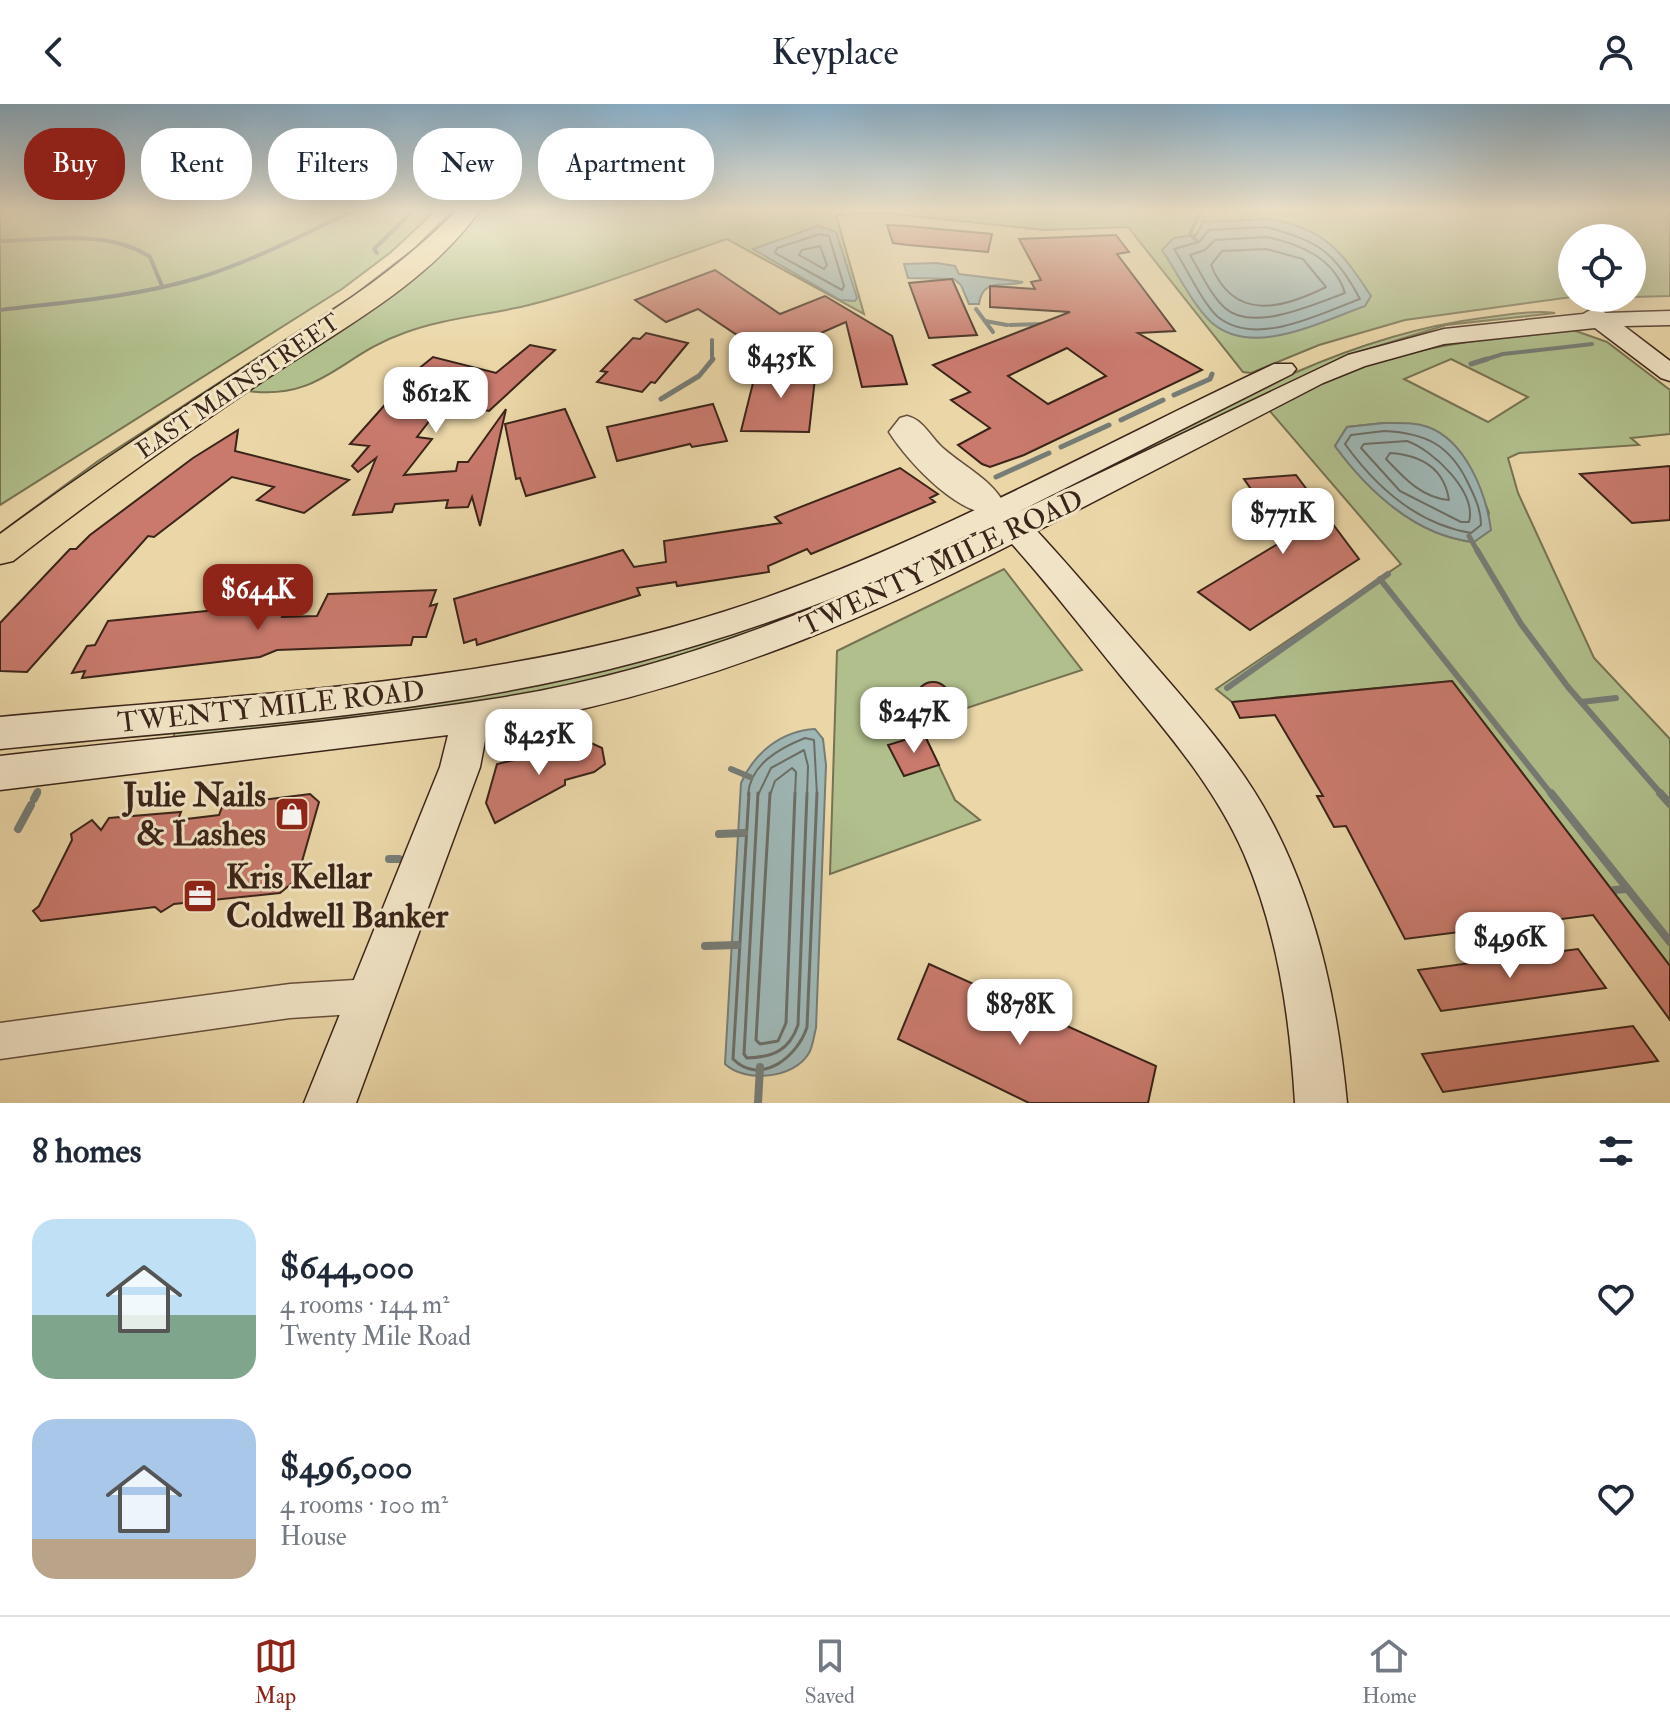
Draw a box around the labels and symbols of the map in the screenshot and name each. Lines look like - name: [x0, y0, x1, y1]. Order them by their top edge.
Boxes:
- street label: EAST MAINSTREET: [130, 307, 346, 466]
- pin: $435K: [725, 332, 837, 400]
- pin: $612K: [380, 367, 492, 435]
- street label: TWENTY MILE ROAD: [794, 482, 1089, 644]
- pin: $771K: [1227, 488, 1339, 556]
- pin: $644K: [202, 564, 314, 632]
- street label: TWENTY MILE ROAD: [116, 674, 426, 741]
- pin: $247K: [858, 687, 970, 755]
- pin: $425K: [483, 709, 595, 777]
- place label: Julie Nails & Lashes: [121, 774, 266, 856]
- shop icon: Julie Nails & Lashes: [273, 795, 311, 833]
- place label: Kris Kellar Coldwell Banker: [226, 856, 450, 938]
- office icon: Kris Kellar Coldwell Banker: [181, 877, 219, 915]
- pin: $496K: [1454, 912, 1566, 980]
- pin: $878K: [964, 979, 1076, 1047]

